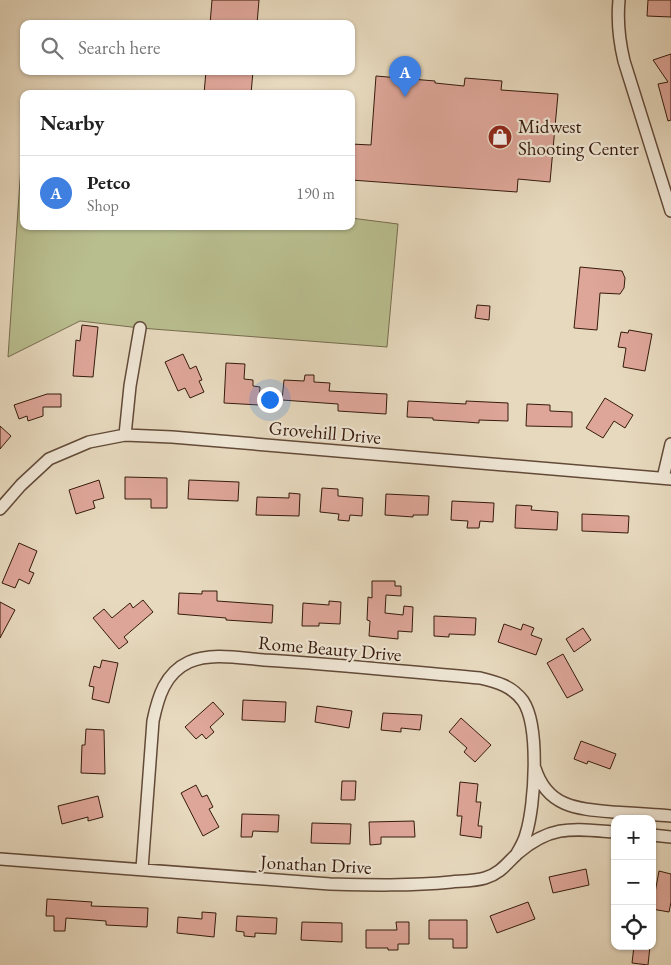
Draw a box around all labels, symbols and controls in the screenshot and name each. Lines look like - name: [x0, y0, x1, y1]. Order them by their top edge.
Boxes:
- search box: [20, 20, 355, 75]
- icon: search: [38, 34, 66, 62]
- text: Search here: [78, 35, 160, 60]
- pin: A: [389, 56, 421, 97]
- text: Nearby: [40, 109, 104, 136]
- place label: Midwest Shooting Center: [518, 114, 639, 161]
- shop icon: Midwest Shooting Center: [487, 124, 513, 150]
- text: Petco: [87, 170, 130, 195]
- text: A: [50, 183, 62, 204]
- text: 190 m: [296, 183, 335, 204]
- text: Shop: [87, 195, 119, 216]
- your location: [257, 387, 283, 413]
- street label: Grovehill Drive: [268, 415, 382, 450]
- street label: Rome Beauty Drive: [257, 630, 403, 667]
- map controls: [611, 815, 656, 950]
- button: +: [611, 815, 656, 860]
- street label: Jonathan Drive: [258, 849, 372, 880]
- button: −: [611, 860, 656, 905]
- button: locate: [611, 905, 656, 950]

